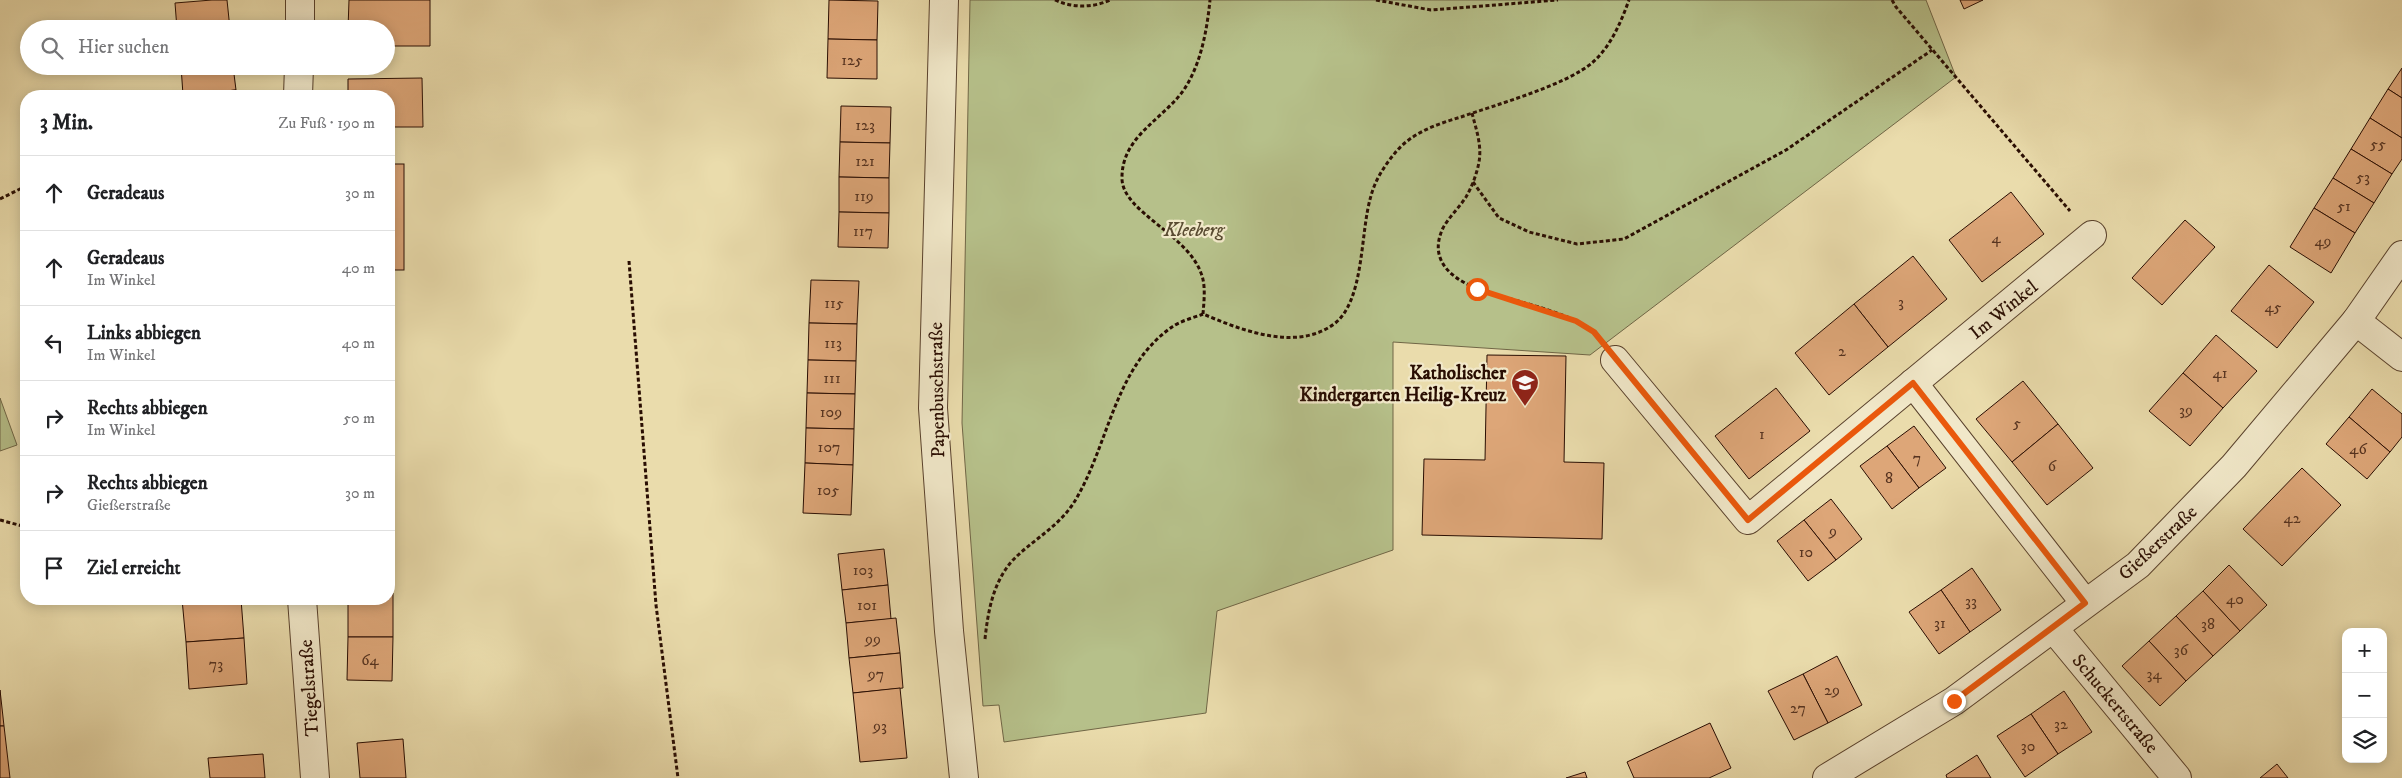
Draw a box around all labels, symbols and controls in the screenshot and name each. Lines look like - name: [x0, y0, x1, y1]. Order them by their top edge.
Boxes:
- search box: [20, 20, 395, 75]
- icon: search: [38, 34, 66, 62]
- text: Hier suchen: [78, 36, 169, 59]
- house number: 125: [841, 50, 863, 70]
- text: 3 Min.: [40, 110, 93, 136]
- text: Zu Fuß · 190 m: [278, 113, 375, 133]
- house number: 123: [855, 115, 875, 135]
- house number: 55: [2370, 134, 2386, 154]
- house number: 121: [855, 151, 875, 171]
- house number: 53: [2356, 167, 2370, 187]
- icon: ahead: [40, 179, 68, 207]
- text: Geradeaus: [87, 182, 164, 205]
- text: 30 m: [345, 183, 375, 203]
- house number: 119: [854, 186, 874, 206]
- house number: 51: [2337, 196, 2351, 216]
- park label: Kleeberg: [1163, 219, 1225, 242]
- house number: 117: [853, 221, 873, 241]
- house number: 4: [1991, 228, 2001, 248]
- house number: 49: [2314, 231, 2332, 251]
- text: Geradeaus: [87, 247, 164, 270]
- icon: ahead: [40, 254, 68, 282]
- text: 40 m: [342, 258, 375, 278]
- text: Im Winkel: [87, 270, 155, 290]
- street label: Im Winkel: [1965, 275, 2043, 345]
- route start: [1466, 278, 1489, 301]
- house number: 3: [1898, 292, 1904, 312]
- house number: 115: [824, 293, 844, 313]
- house number: 45: [2264, 297, 2282, 317]
- text: Links abbiegen: [87, 322, 201, 345]
- street label: Papenbuschstraße: [925, 322, 950, 458]
- icon: left: [40, 329, 68, 357]
- text: 40 m: [342, 333, 375, 353]
- house number: 113: [824, 333, 842, 353]
- house number: 2: [1838, 341, 1846, 361]
- text: Im Winkel: [87, 345, 155, 365]
- place label: Katholischer Kindergarten Heilig-Kreuz: [1299, 362, 1507, 407]
- house number: 41: [2212, 363, 2228, 383]
- house number: 111: [823, 368, 841, 388]
- school or university icon: Katholischer Kindergarten Heilig-Kreuz: [1510, 368, 1540, 407]
- text: Rechts abbiegen: [87, 397, 208, 420]
- house number: 39: [2179, 400, 2193, 420]
- house number: 109: [820, 402, 842, 422]
- icon: right: [40, 404, 68, 432]
- text: 50 m: [343, 408, 375, 428]
- house number: 5: [2013, 413, 2021, 433]
- text: Im Winkel: [87, 420, 155, 440]
- house number: 1: [1759, 424, 1765, 444]
- house number: 107: [818, 437, 840, 457]
- house number: 46: [2349, 439, 2367, 459]
- house number: 7: [1913, 448, 1921, 468]
- house number: 6: [2048, 456, 2057, 476]
- house number: 8: [1885, 468, 1893, 488]
- text: Rechts abbiegen: [87, 472, 208, 495]
- icon: right: [40, 479, 68, 507]
- house number: 105: [817, 480, 839, 500]
- text: 30 m: [345, 483, 375, 503]
- text: Gießerstraße: [87, 495, 171, 515]
- street label: Gießerstraße: [2114, 501, 2202, 585]
- house number: 42: [2283, 508, 2301, 528]
- house number: 9: [1828, 521, 1837, 541]
- house number: 10: [1799, 542, 1813, 562]
- icon: arrive: [40, 554, 68, 582]
- text: Ziel erreicht: [87, 557, 181, 580]
- house number: 103: [853, 560, 873, 580]
- house number: 40: [2226, 589, 2244, 609]
- house number: 33: [1965, 591, 1977, 611]
- house number: 101: [857, 595, 877, 615]
- house number: 31: [1934, 613, 1946, 633]
- house number: 38: [2201, 614, 2215, 634]
- map controls: [2342, 628, 2387, 763]
- button: +: [2342, 628, 2387, 673]
- house number: 99: [864, 629, 881, 649]
- street label: Tiegelstraße: [295, 639, 324, 737]
- house number: 36: [2174, 640, 2189, 660]
- house number: 64: [361, 650, 380, 670]
- street label: Schuckertstraße: [2067, 650, 2163, 758]
- house number: 73: [209, 654, 223, 674]
- house number: 97: [867, 664, 884, 684]
- house number: 34: [2146, 664, 2162, 684]
- button: −: [2342, 673, 2387, 718]
- house number: 29: [1824, 680, 1840, 700]
- route end: [1943, 690, 1966, 713]
- house number: 27: [1790, 698, 1806, 718]
- house number: 32: [2054, 714, 2068, 734]
- house number: 93: [872, 716, 887, 736]
- button: layers: [2342, 718, 2387, 763]
- house number: 30: [2021, 736, 2035, 756]

